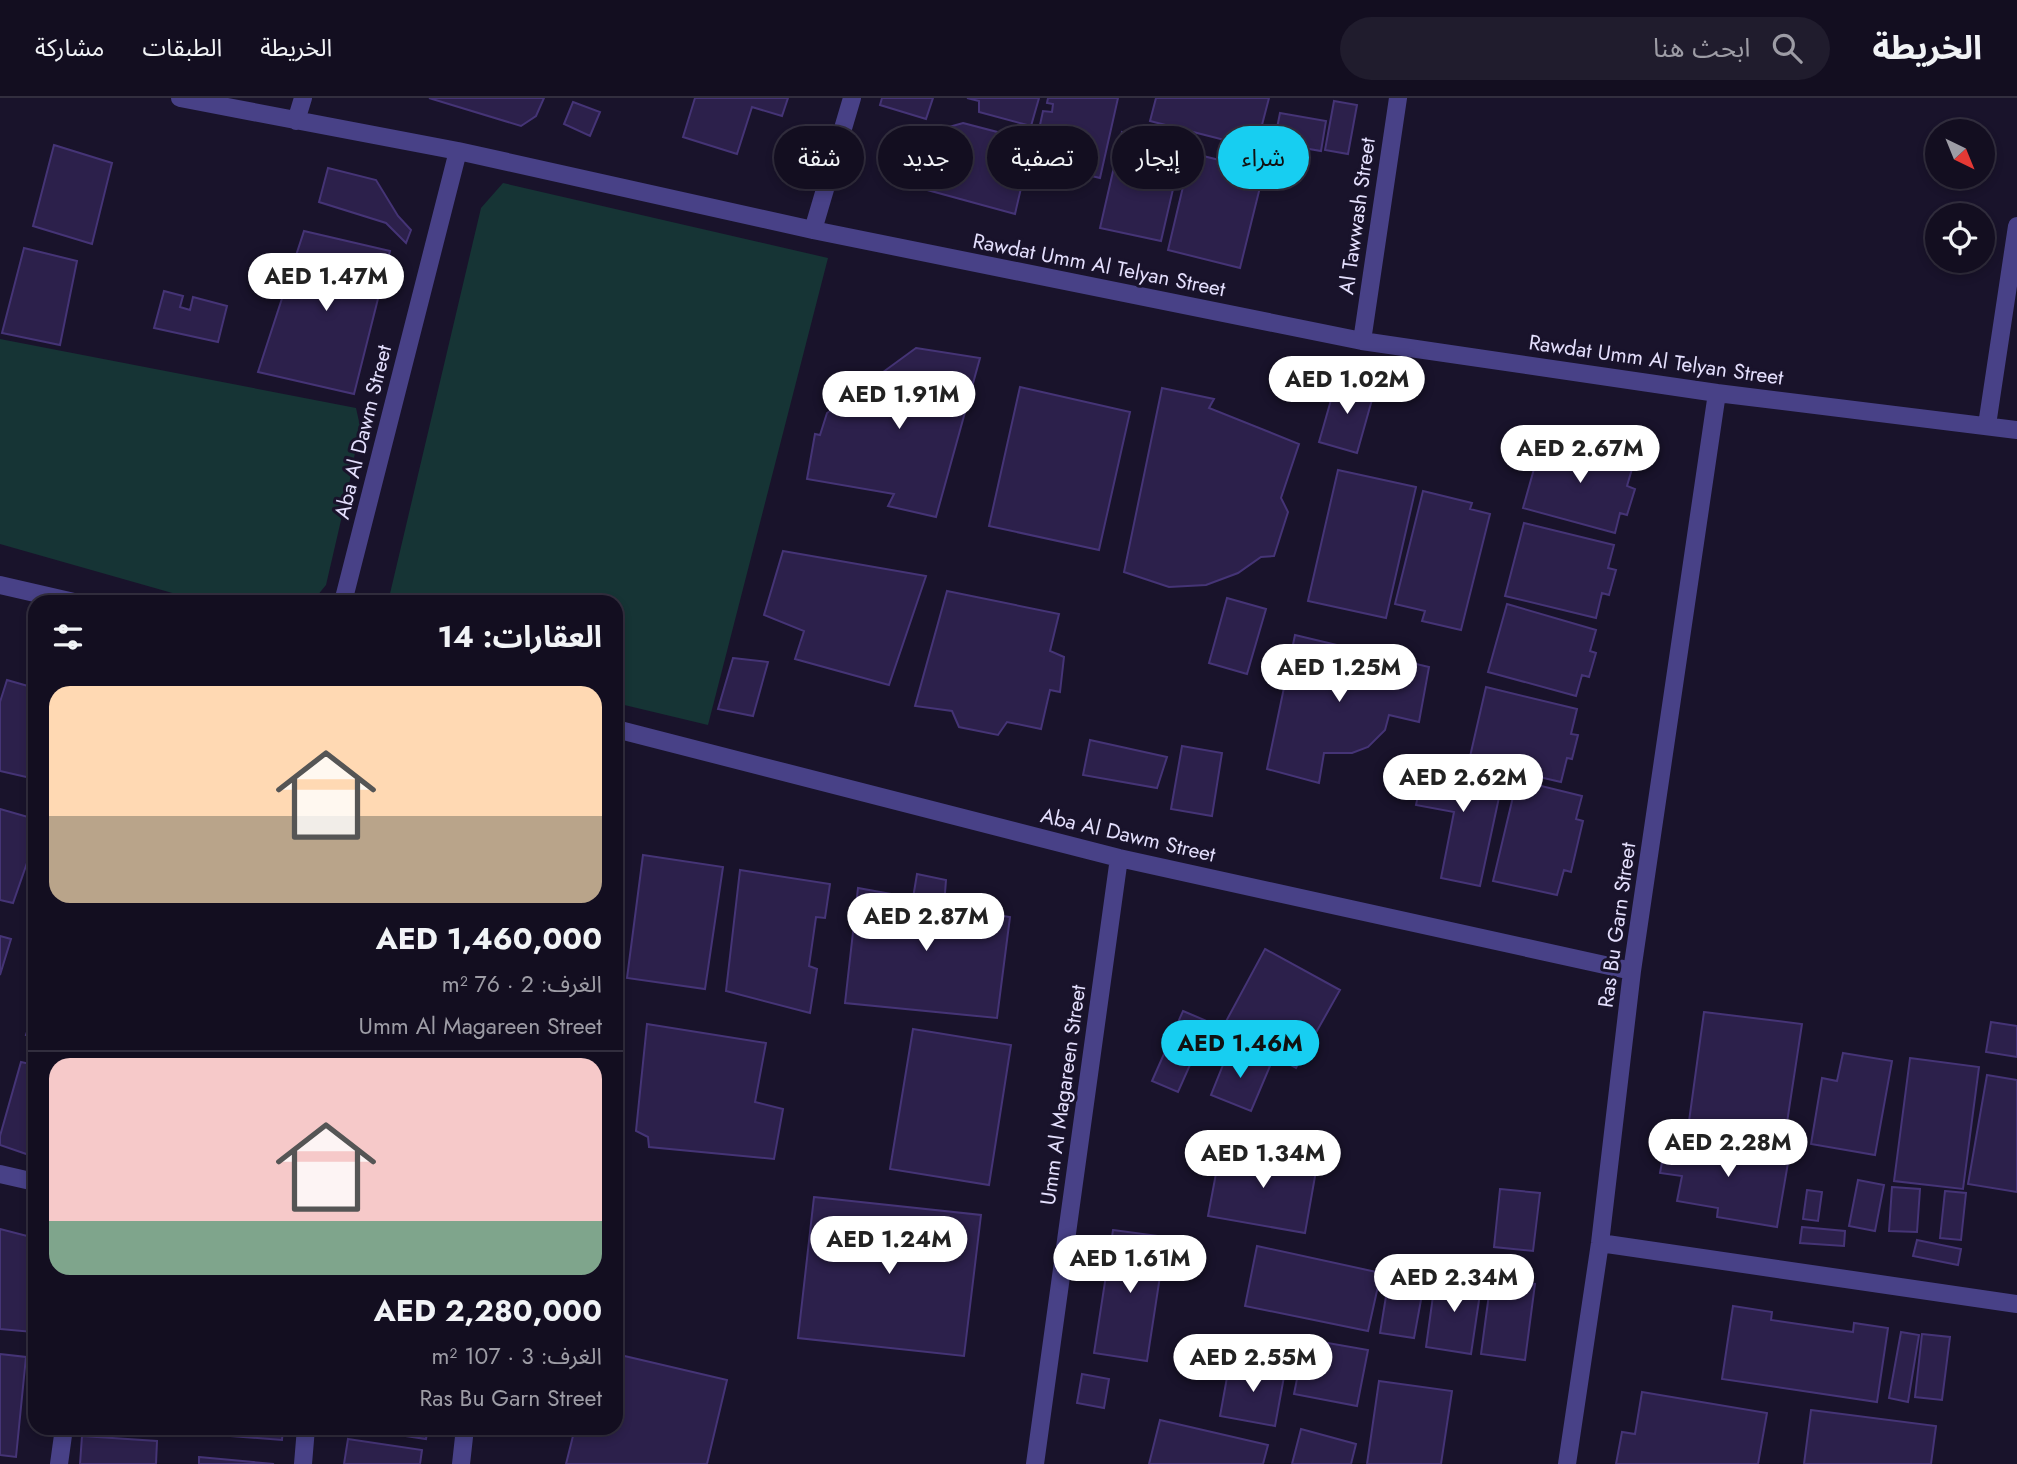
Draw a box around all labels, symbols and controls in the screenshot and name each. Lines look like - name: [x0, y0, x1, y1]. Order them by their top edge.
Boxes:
- search box: [1340, 17, 1830, 80]
- text: الخريطة: [1872, 24, 1982, 71]
- text: ابحث هنا: [1653, 29, 1750, 67]
- icon: search: [1768, 29, 1806, 67]
- text: مشاركة: [35, 30, 104, 65]
- text: الطبقات: [142, 30, 222, 65]
- text: الخريطة: [260, 30, 332, 65]
- north arrow: [1925, 119, 1995, 189]
- map controls: [1925, 119, 1995, 273]
- chip: شقة: [774, 126, 864, 189]
- chip: جديد: [878, 126, 973, 189]
- chip: تصفية: [987, 126, 1098, 189]
- chip: إيجار: [1112, 126, 1204, 189]
- chip: شراء: [1218, 126, 1309, 189]
- street label: Al Tawwash Street: [1331, 136, 1383, 296]
- button: locate: [1925, 203, 1995, 273]
- street label: Rawdat Umm Al Telyan Street: [970, 226, 1228, 304]
- pin: AED 1.47M: [246, 254, 406, 313]
- text: AED 1.47M: [264, 259, 388, 293]
- street label: Rawdat Umm Al Telyan Street: [1527, 327, 1785, 393]
- street label: Aba Al Dawm Street: [327, 342, 399, 522]
- pin: AED 1.02M: [1267, 356, 1427, 416]
- text: AED 1.02M: [1285, 362, 1409, 396]
- pin: AED 1.91M: [819, 372, 979, 431]
- text: AED 1.91M: [838, 377, 960, 411]
- pin: AED 2.67M: [1500, 426, 1660, 485]
- text: AED 2.67M: [1517, 431, 1643, 465]
- text: العقارات: 14: [438, 615, 602, 658]
- icon: filters: [49, 618, 87, 656]
- pin: AED 1.25M: [1259, 644, 1419, 704]
- text: AED 1.25M: [1277, 650, 1401, 684]
- icon: home: [263, 732, 389, 858]
- pin: AED 2.62M: [1383, 754, 1543, 814]
- text: AED 2.62M: [1399, 760, 1527, 794]
- street label: Aba Al Dawm Street: [1038, 800, 1218, 870]
- street label: Ras Bu Garn Street: [1591, 840, 1643, 1010]
- pin: AED 2.87M: [846, 894, 1006, 953]
- text: AED 2.87M: [863, 899, 989, 933]
- text: AED 1,460,000: [376, 917, 602, 960]
- text: الغرف: 2 · 76 m²: [442, 967, 602, 1001]
- street label: Umm Al Magareen Street: [1033, 983, 1093, 1207]
- text: Umm Al Magareen Street: [358, 1009, 602, 1043]
- pin: AED 1.46M: [1160, 1020, 1320, 1080]
- text: AED 1.46M: [1177, 1026, 1303, 1060]
- icon: home: [263, 1104, 389, 1230]
- pin: AED 2.28M: [1648, 1119, 1808, 1179]
- text: AED 2.28M: [1664, 1125, 1792, 1159]
- pin: AED 1.34M: [1183, 1130, 1343, 1190]
- text: AED 1.34M: [1201, 1136, 1325, 1170]
- pin: AED 1.24M: [809, 1216, 969, 1276]
- text: AED 1.24M: [826, 1222, 952, 1256]
- pin: AED 1.61M: [1050, 1236, 1210, 1295]
- text: AED 1.61M: [1069, 1241, 1191, 1275]
- pin: AED 2.34M: [1374, 1254, 1534, 1314]
- text: AED 2.34M: [1390, 1260, 1518, 1294]
- text: AED 2,280,000: [374, 1289, 602, 1332]
- pin: AED 2.55M: [1173, 1334, 1333, 1394]
- text: الغرف: 3 · 107 m²: [431, 1339, 602, 1373]
- text: AED 2.55M: [1189, 1340, 1317, 1374]
- text: Ras Bu Garn Street: [419, 1381, 602, 1415]

